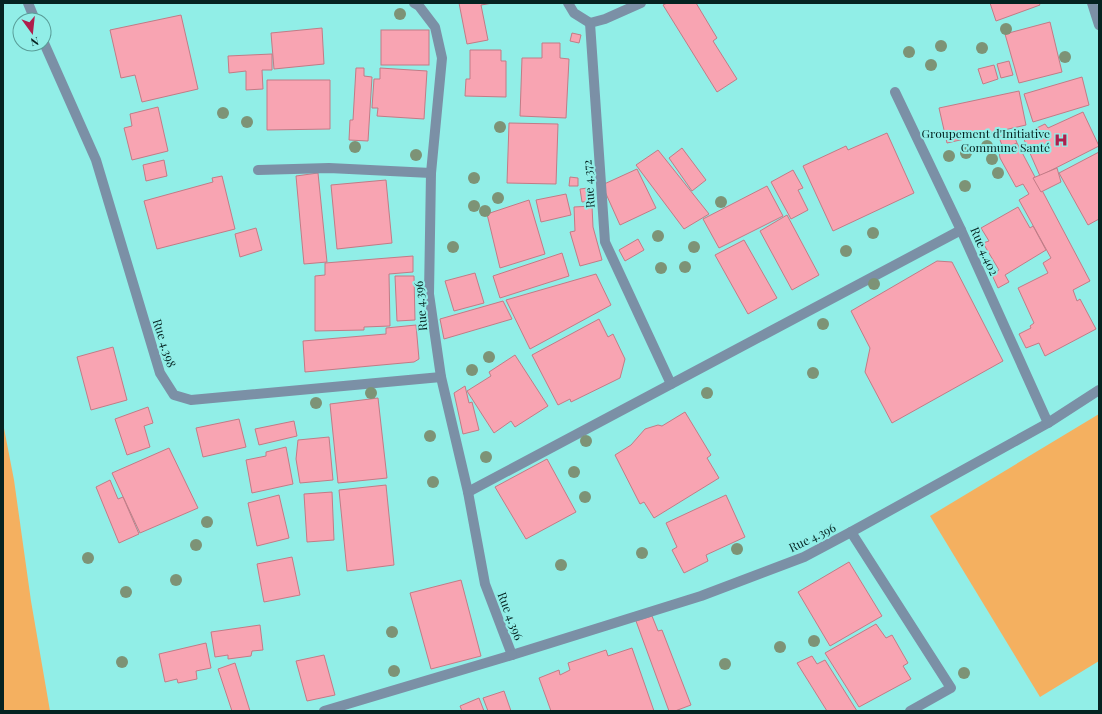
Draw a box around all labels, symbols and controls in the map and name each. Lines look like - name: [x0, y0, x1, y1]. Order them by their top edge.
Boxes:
- north arrow: [12, 12, 52, 52]
- text: N: [29, 34, 40, 50]
- place label: Groupement d'Initiative Commune Santé: [922, 125, 1050, 155]
- hospital icon: Groupement d'Initiative Commune Santé: [1053, 132, 1069, 148]
- street label: Rue 4.372: [578, 159, 598, 209]
- street label: Rue 4.402: [967, 224, 1003, 278]
- street label: Rue 4.396: [410, 280, 430, 332]
- street label: Rue 4.398: [150, 317, 180, 369]
- street label: Rue 4.396: [786, 519, 838, 555]
- street label: Rue 4.396: [495, 590, 527, 642]

